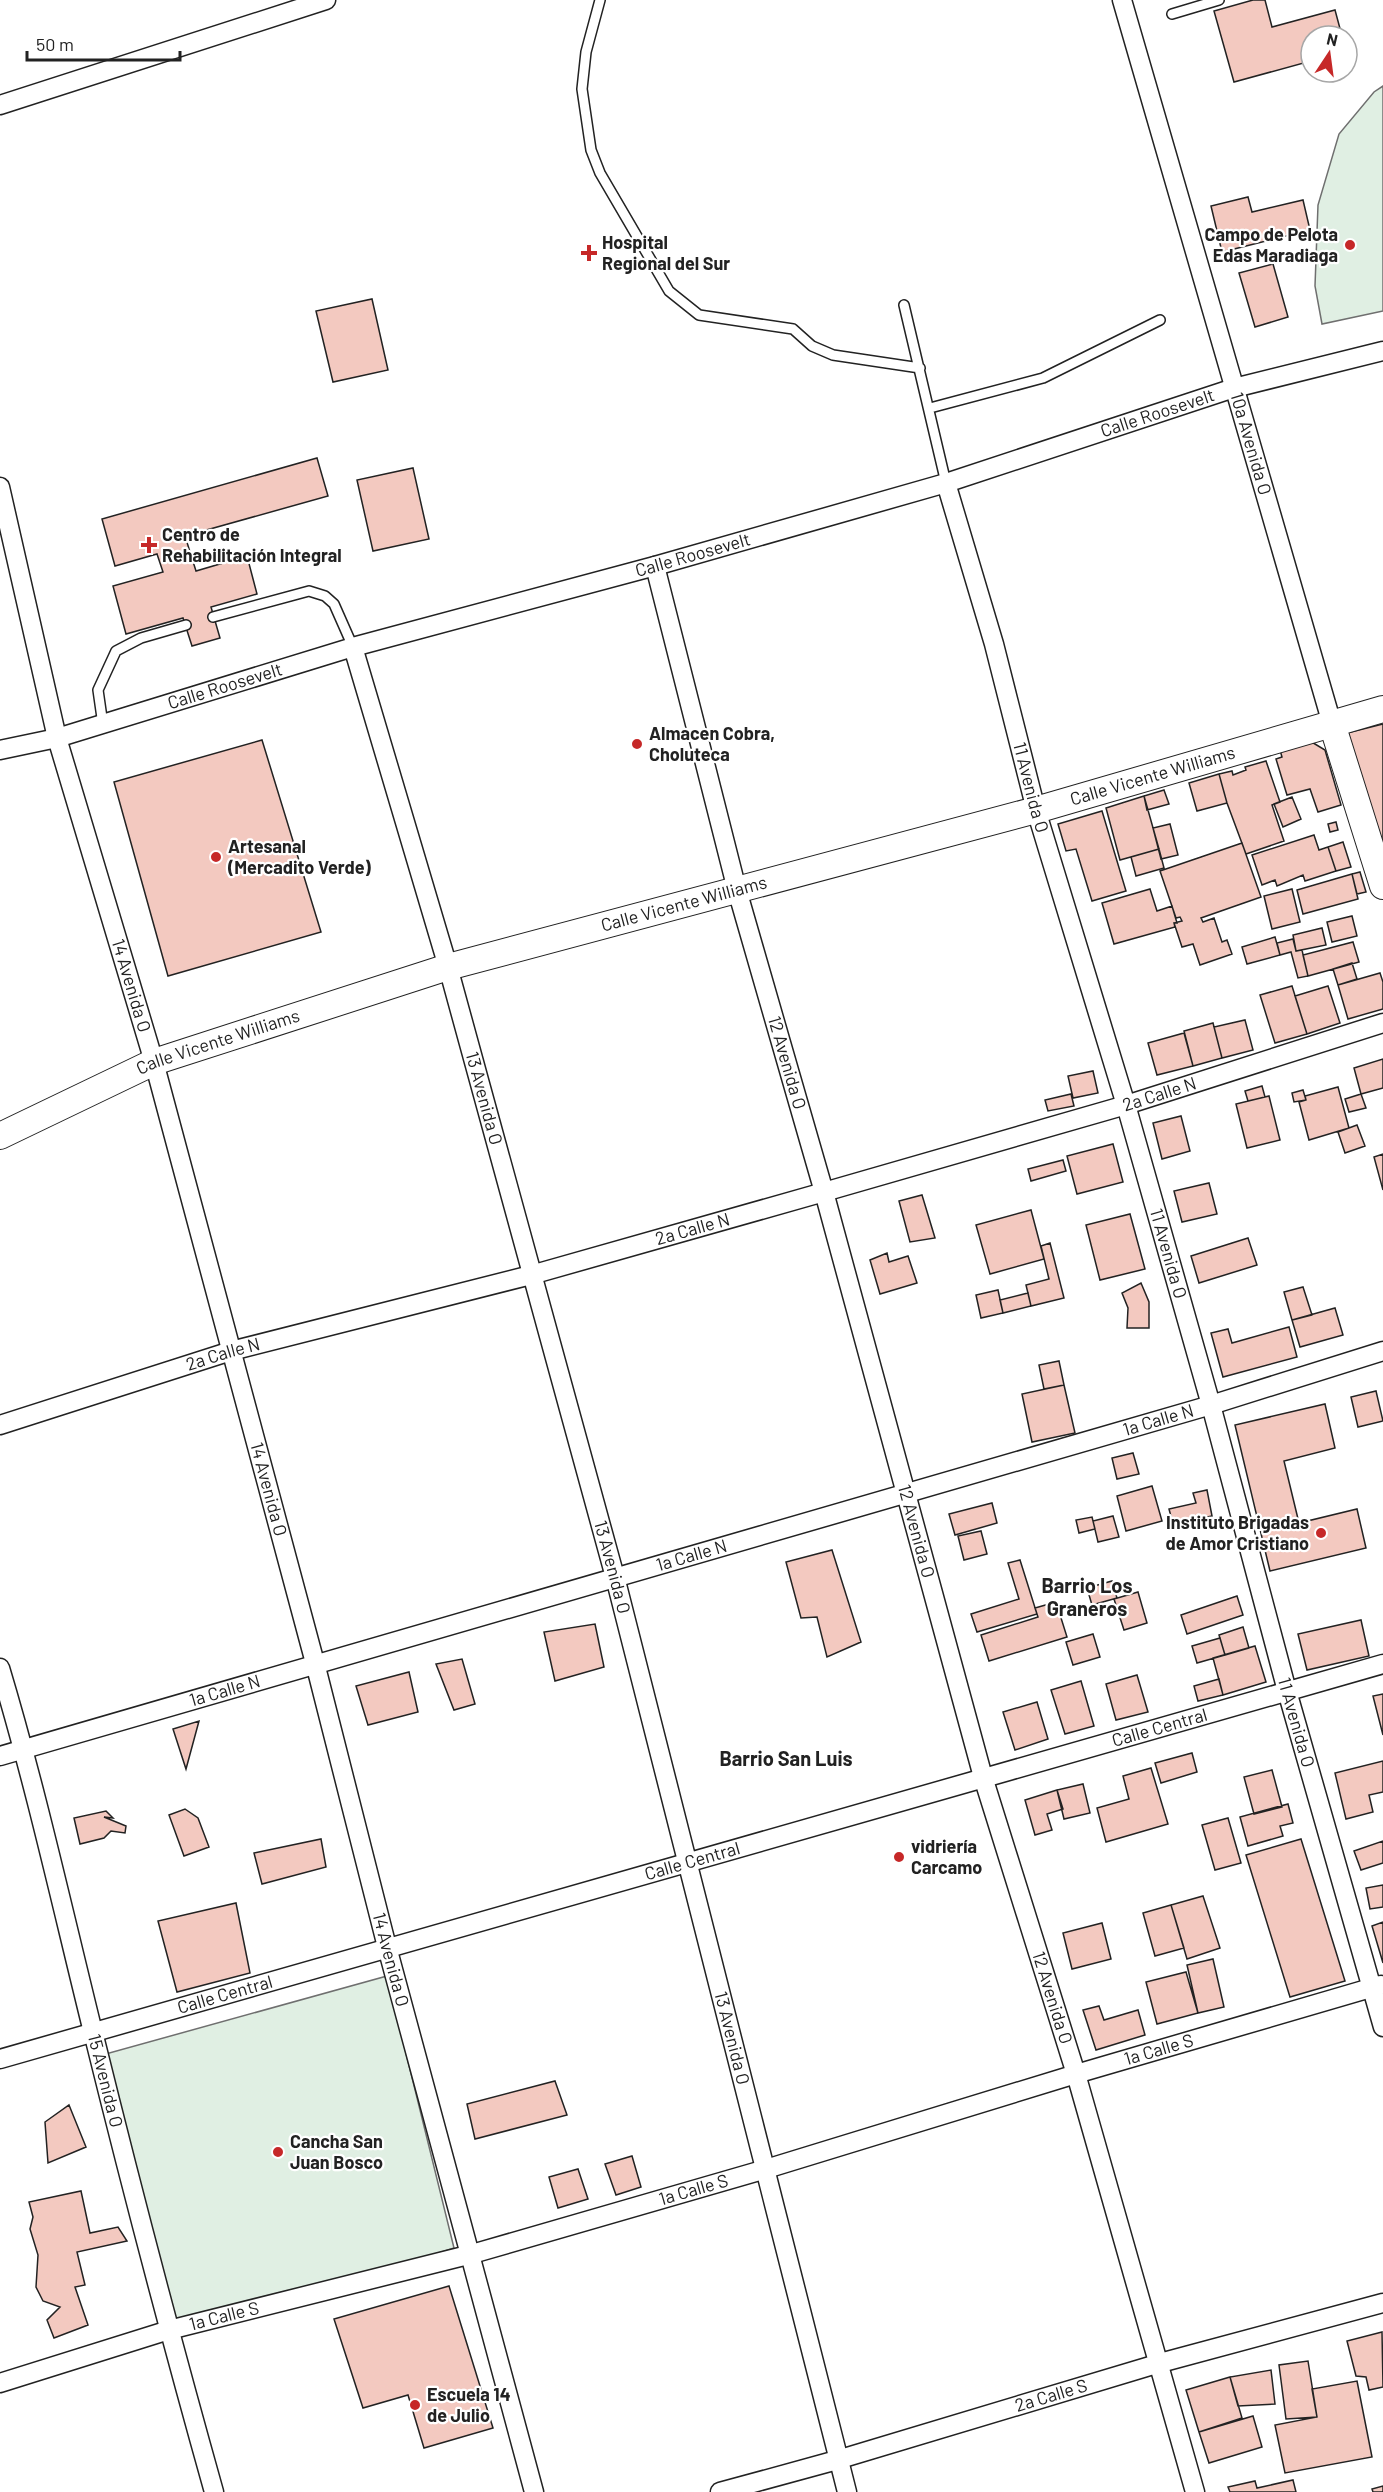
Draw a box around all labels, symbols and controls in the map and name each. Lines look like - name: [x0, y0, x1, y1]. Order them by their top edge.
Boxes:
- scale bar: [27, 24, 180, 62]
- north arrow: [1299, 24, 1359, 84]
- text: N: [1325, 28, 1340, 49]
- text: 50 m: [36, 33, 74, 55]
- place label: Campo de Pelota Edas Maradiaga: [1205, 223, 1338, 266]
- place label: Hospital Regional del Sur: [602, 231, 730, 274]
- marker: Campo de Pelota Edas Maradiaga: [1343, 238, 1357, 252]
- marker: Hospital Regional del Sur: [580, 244, 598, 262]
- street label: Calle Roosevelt: [1097, 383, 1217, 441]
- street label: 10a Avenida O: [1226, 390, 1277, 497]
- place label: Centro de Rehabilitación Integral: [162, 523, 342, 566]
- street label: Calle Roosevelt: [633, 527, 753, 581]
- marker: Centro de Rehabilitación Integral: [140, 536, 158, 554]
- street label: Calle Roosevelt: [165, 657, 285, 713]
- place label: Almacen Cobra, Choluteca: [649, 722, 775, 765]
- marker: Almacen Cobra, Choluteca: [630, 737, 644, 751]
- street label: 11 Avenida O: [1009, 740, 1054, 835]
- street label: Calle Vicente Williams: [1067, 741, 1238, 810]
- place label: Artesanal (Mercadito Verde): [227, 835, 371, 878]
- marker: Artesanal (Mercadito Verde): [209, 850, 223, 864]
- street label: Calle Vicente Williams: [598, 870, 769, 936]
- street label: 14 Avenida O: [108, 936, 156, 1035]
- street label: Calle Vicente Williams: [132, 1004, 302, 1079]
- street label: 12 Avenida O: [764, 1013, 812, 1112]
- street label: 13 Avenida O: [462, 1049, 508, 1147]
- street label: 2a Calle N: [1120, 1071, 1199, 1115]
- street label: 11 Avenida O: [1146, 1206, 1192, 1301]
- street label: 2a Calle N: [653, 1207, 732, 1249]
- street label: 2a Calle N: [183, 1332, 262, 1375]
- street label: 1a Calle N: [1120, 1399, 1196, 1440]
- street label: 14 Avenida O: [246, 1440, 293, 1538]
- street label: 12 Avenida O: [894, 1482, 940, 1580]
- place label: Instituto Brigadas de Amor Cristiano: [1166, 1511, 1309, 1554]
- street label: 13 Avenida O: [590, 1518, 636, 1616]
- marker: Instituto Brigadas de Amor Cristiano: [1314, 1526, 1328, 1540]
- street label: 1a Calle N: [653, 1534, 729, 1575]
- district label: Barrio Los Graneros: [1041, 1573, 1133, 1620]
- street label: 1a Calle N: [186, 1669, 263, 1711]
- street label: 11 Avenida O: [1274, 1675, 1320, 1770]
- street label: Calle Central: [1109, 1703, 1210, 1751]
- district label: Barrio San Luis: [719, 1746, 853, 1770]
- place label: vidriería Carcamo: [911, 1835, 982, 1878]
- street label: Calle Central: [642, 1836, 742, 1884]
- marker: vidriería Carcamo: [892, 1850, 906, 1864]
- street label: 14 Avenida O: [369, 1910, 415, 2009]
- street label: 12 Avenida O: [1028, 1948, 1078, 2047]
- street label: Calle Central: [175, 1970, 275, 2018]
- street label: 13 Avenida O: [710, 1989, 755, 2087]
- street label: 1a Calle S: [1121, 2028, 1196, 2069]
- street label: 15 Avenida O: [84, 2032, 128, 2130]
- place label: Cancha San Juan Bosco: [290, 2130, 383, 2173]
- marker: Cancha San Juan Bosco: [271, 2145, 285, 2159]
- street label: 1a Calle S: [656, 2169, 730, 2209]
- street label: 1a Calle S: [187, 2296, 261, 2335]
- street label: 2a Calle S: [1012, 2373, 1090, 2416]
- place label: Escuela 14 de Julio: [427, 2383, 511, 2426]
- marker: Escuela 14 de Julio: [408, 2398, 422, 2412]

